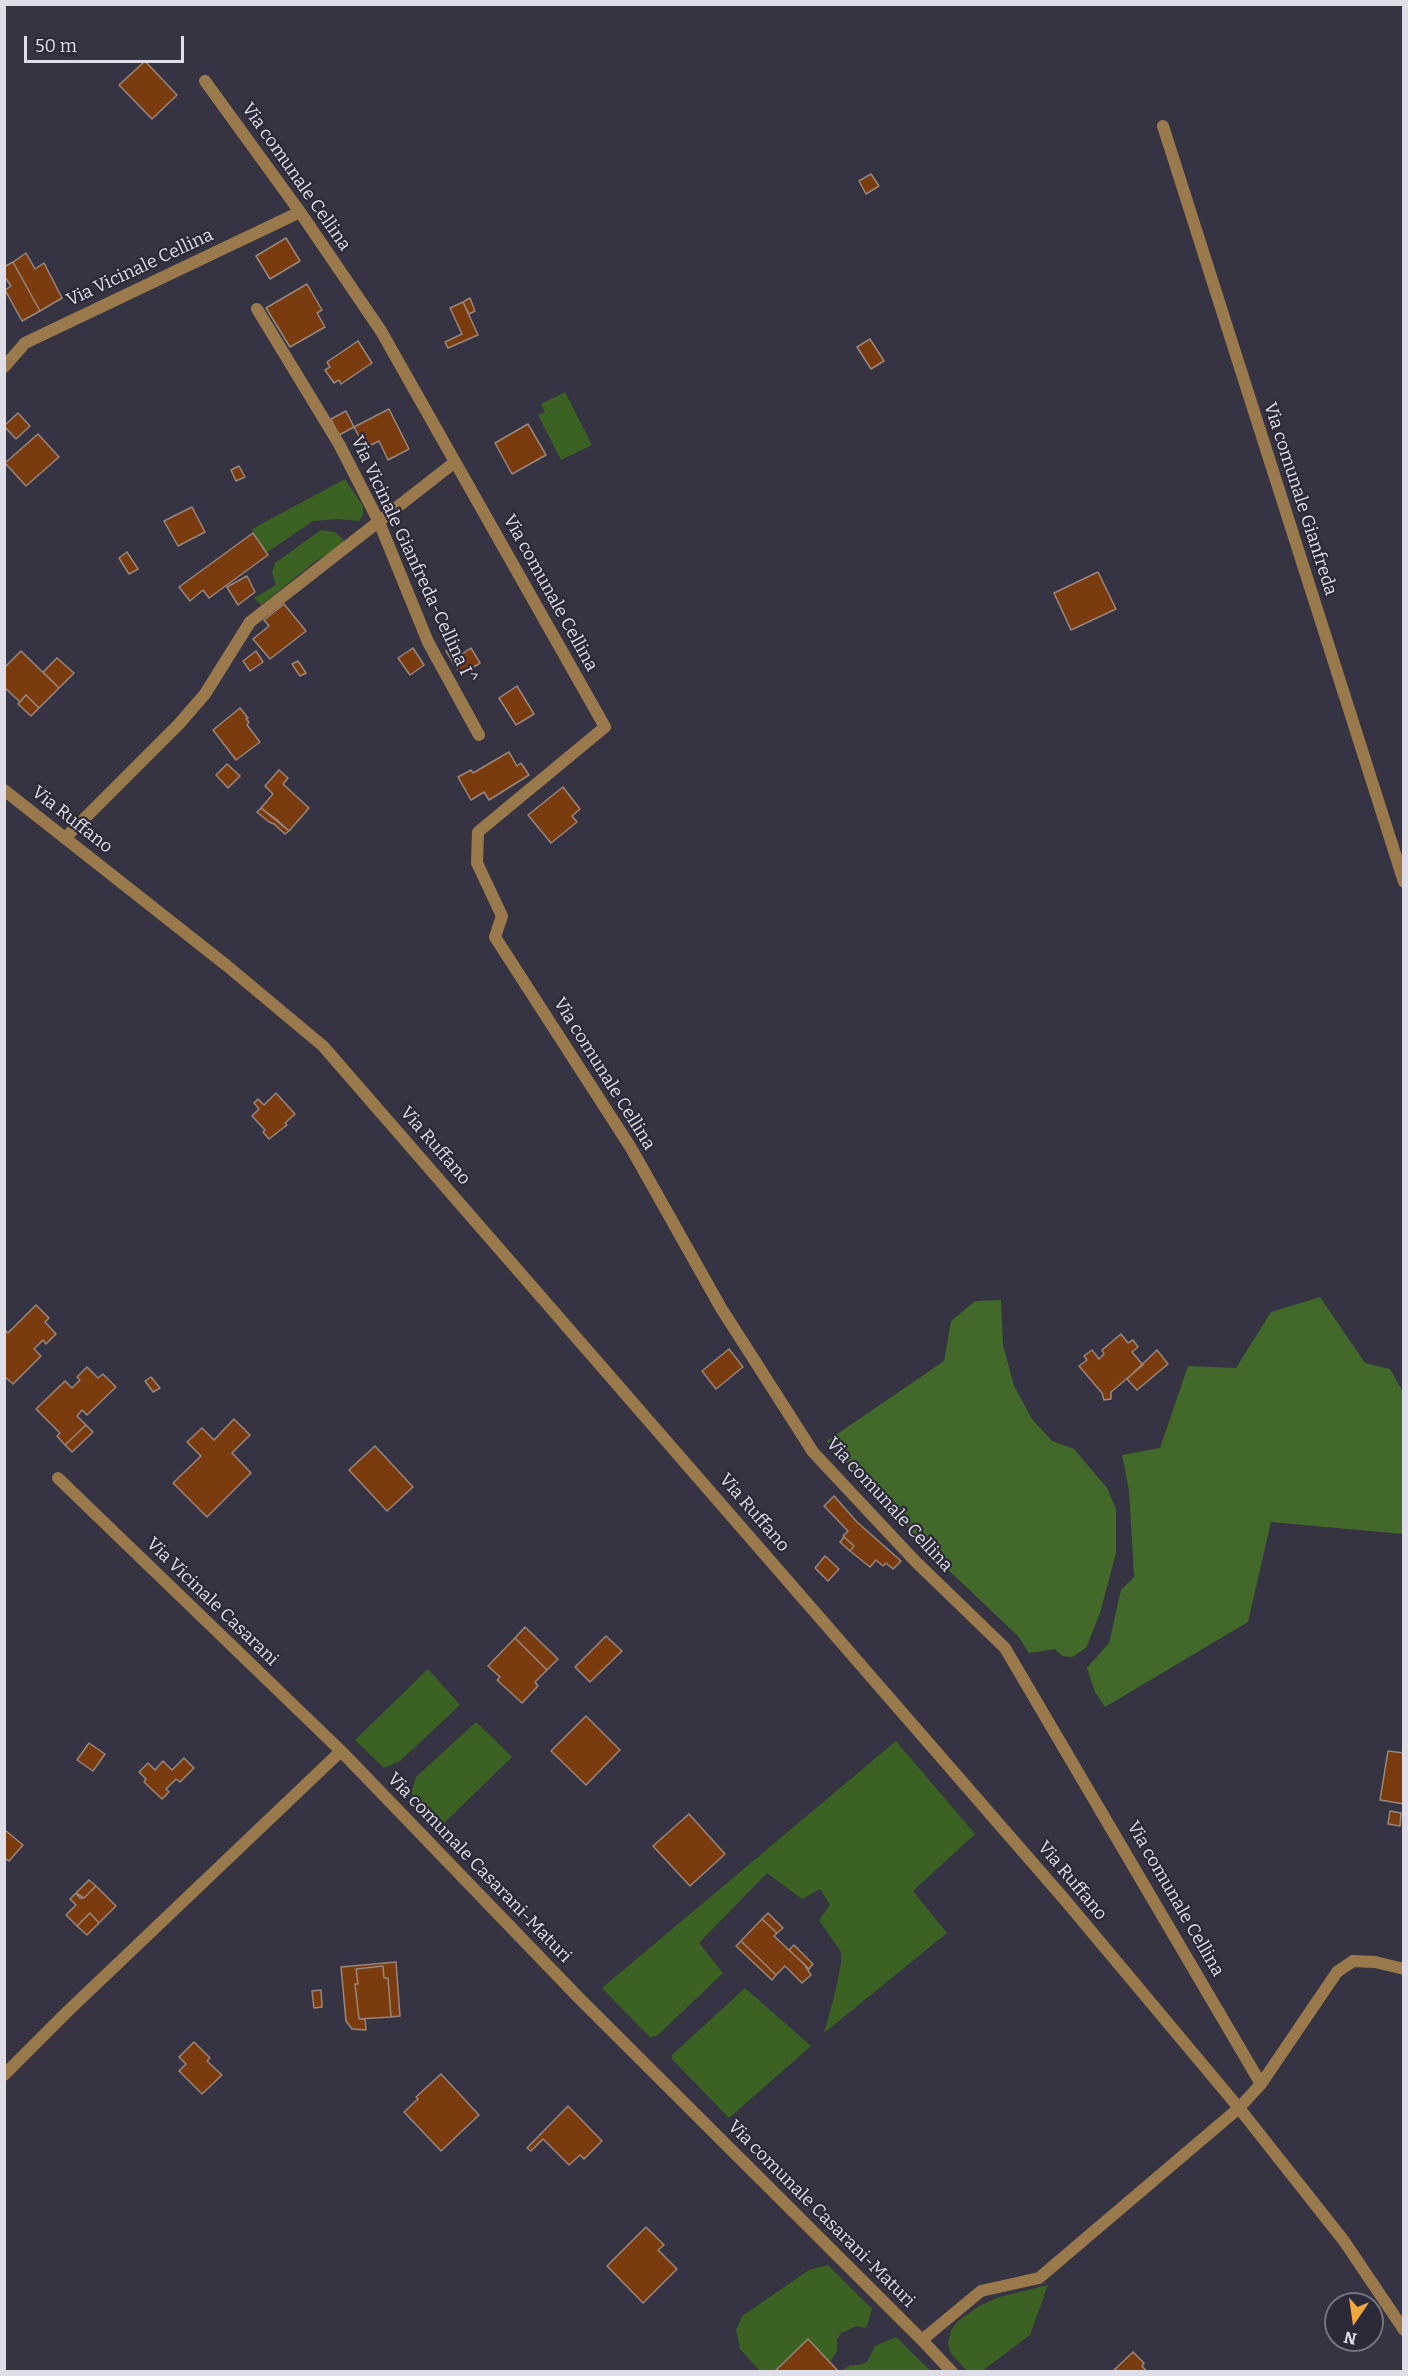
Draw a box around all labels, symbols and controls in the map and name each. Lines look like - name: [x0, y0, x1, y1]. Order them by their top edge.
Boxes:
- scale bar: [27, 24, 188, 62]
- text: 50 m: [35, 35, 77, 57]
- street label: Via comunale Cellina: [237, 99, 355, 255]
- street label: Via Vicinale Cellina: [63, 225, 217, 311]
- street label: Via comunale Gianfreda: [1259, 400, 1341, 598]
- street label: Via Vicinale Gianfreda-Cellina I^: [346, 433, 480, 687]
- street label: Via comunale Cellina: [498, 511, 602, 675]
- street label: Via Ruffano: [27, 782, 117, 858]
- street label: Via comunale Cellina: [548, 994, 660, 1154]
- street label: Via Ruffano: [395, 1102, 475, 1190]
- street label: Via comunale Cellina: [821, 1433, 957, 1577]
- street label: Via Ruffano: [714, 1469, 794, 1557]
- street label: Via Vicinale Casarani: [142, 1533, 282, 1671]
- street label: Via comunale Casarani-Maturi: [382, 1769, 576, 1967]
- street label: Via comunale Cellina: [1122, 1818, 1228, 1980]
- street label: Via Ruffano: [1033, 1837, 1111, 1925]
- street label: Via comunale Casarani-Maturi: [723, 2116, 919, 2312]
- north arrow: [1324, 2292, 1384, 2352]
- text: N: [1342, 2327, 1358, 2349]

